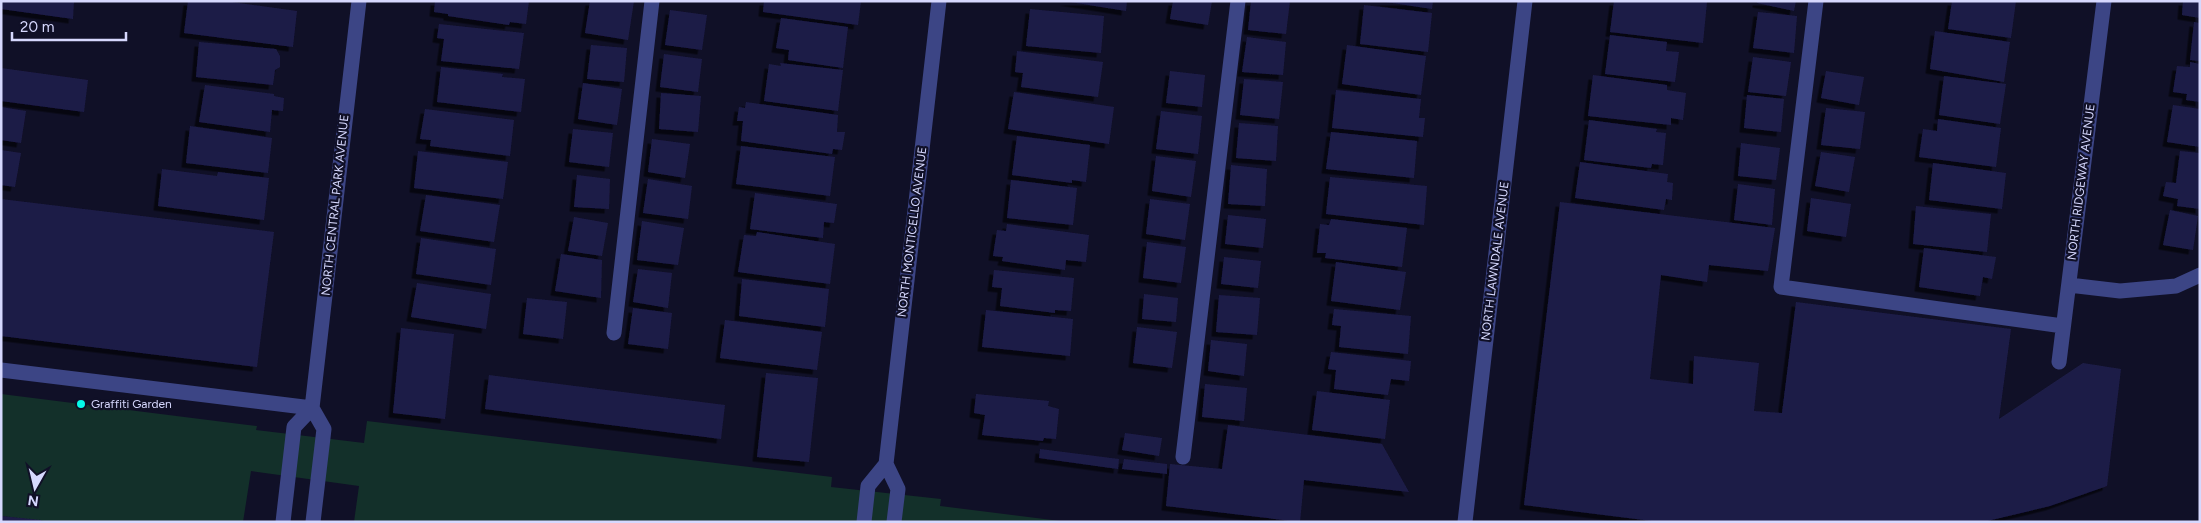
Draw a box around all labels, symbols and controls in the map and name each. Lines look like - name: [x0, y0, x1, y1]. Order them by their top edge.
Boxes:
- scale bar: [12, 10, 126, 42]
- text: 20 m: [20, 18, 54, 36]
- street label: NORTH RIDGEWAY AVENUE: [2064, 103, 2098, 261]
- street label: NORTH CENTRAL PARK AVENUE: [319, 114, 351, 296]
- street label: NORTH MONTICELLO AVENUE: [895, 146, 929, 318]
- street label: NORTH LAWNDALE AVENUE: [1478, 181, 1512, 341]
- place label: Graffiti Garden: [91, 397, 172, 411]
- marker: Graffiti Garden: [75, 398, 87, 410]
- north arrow: [10, 463, 60, 513]
- text: N: [27, 491, 40, 510]

